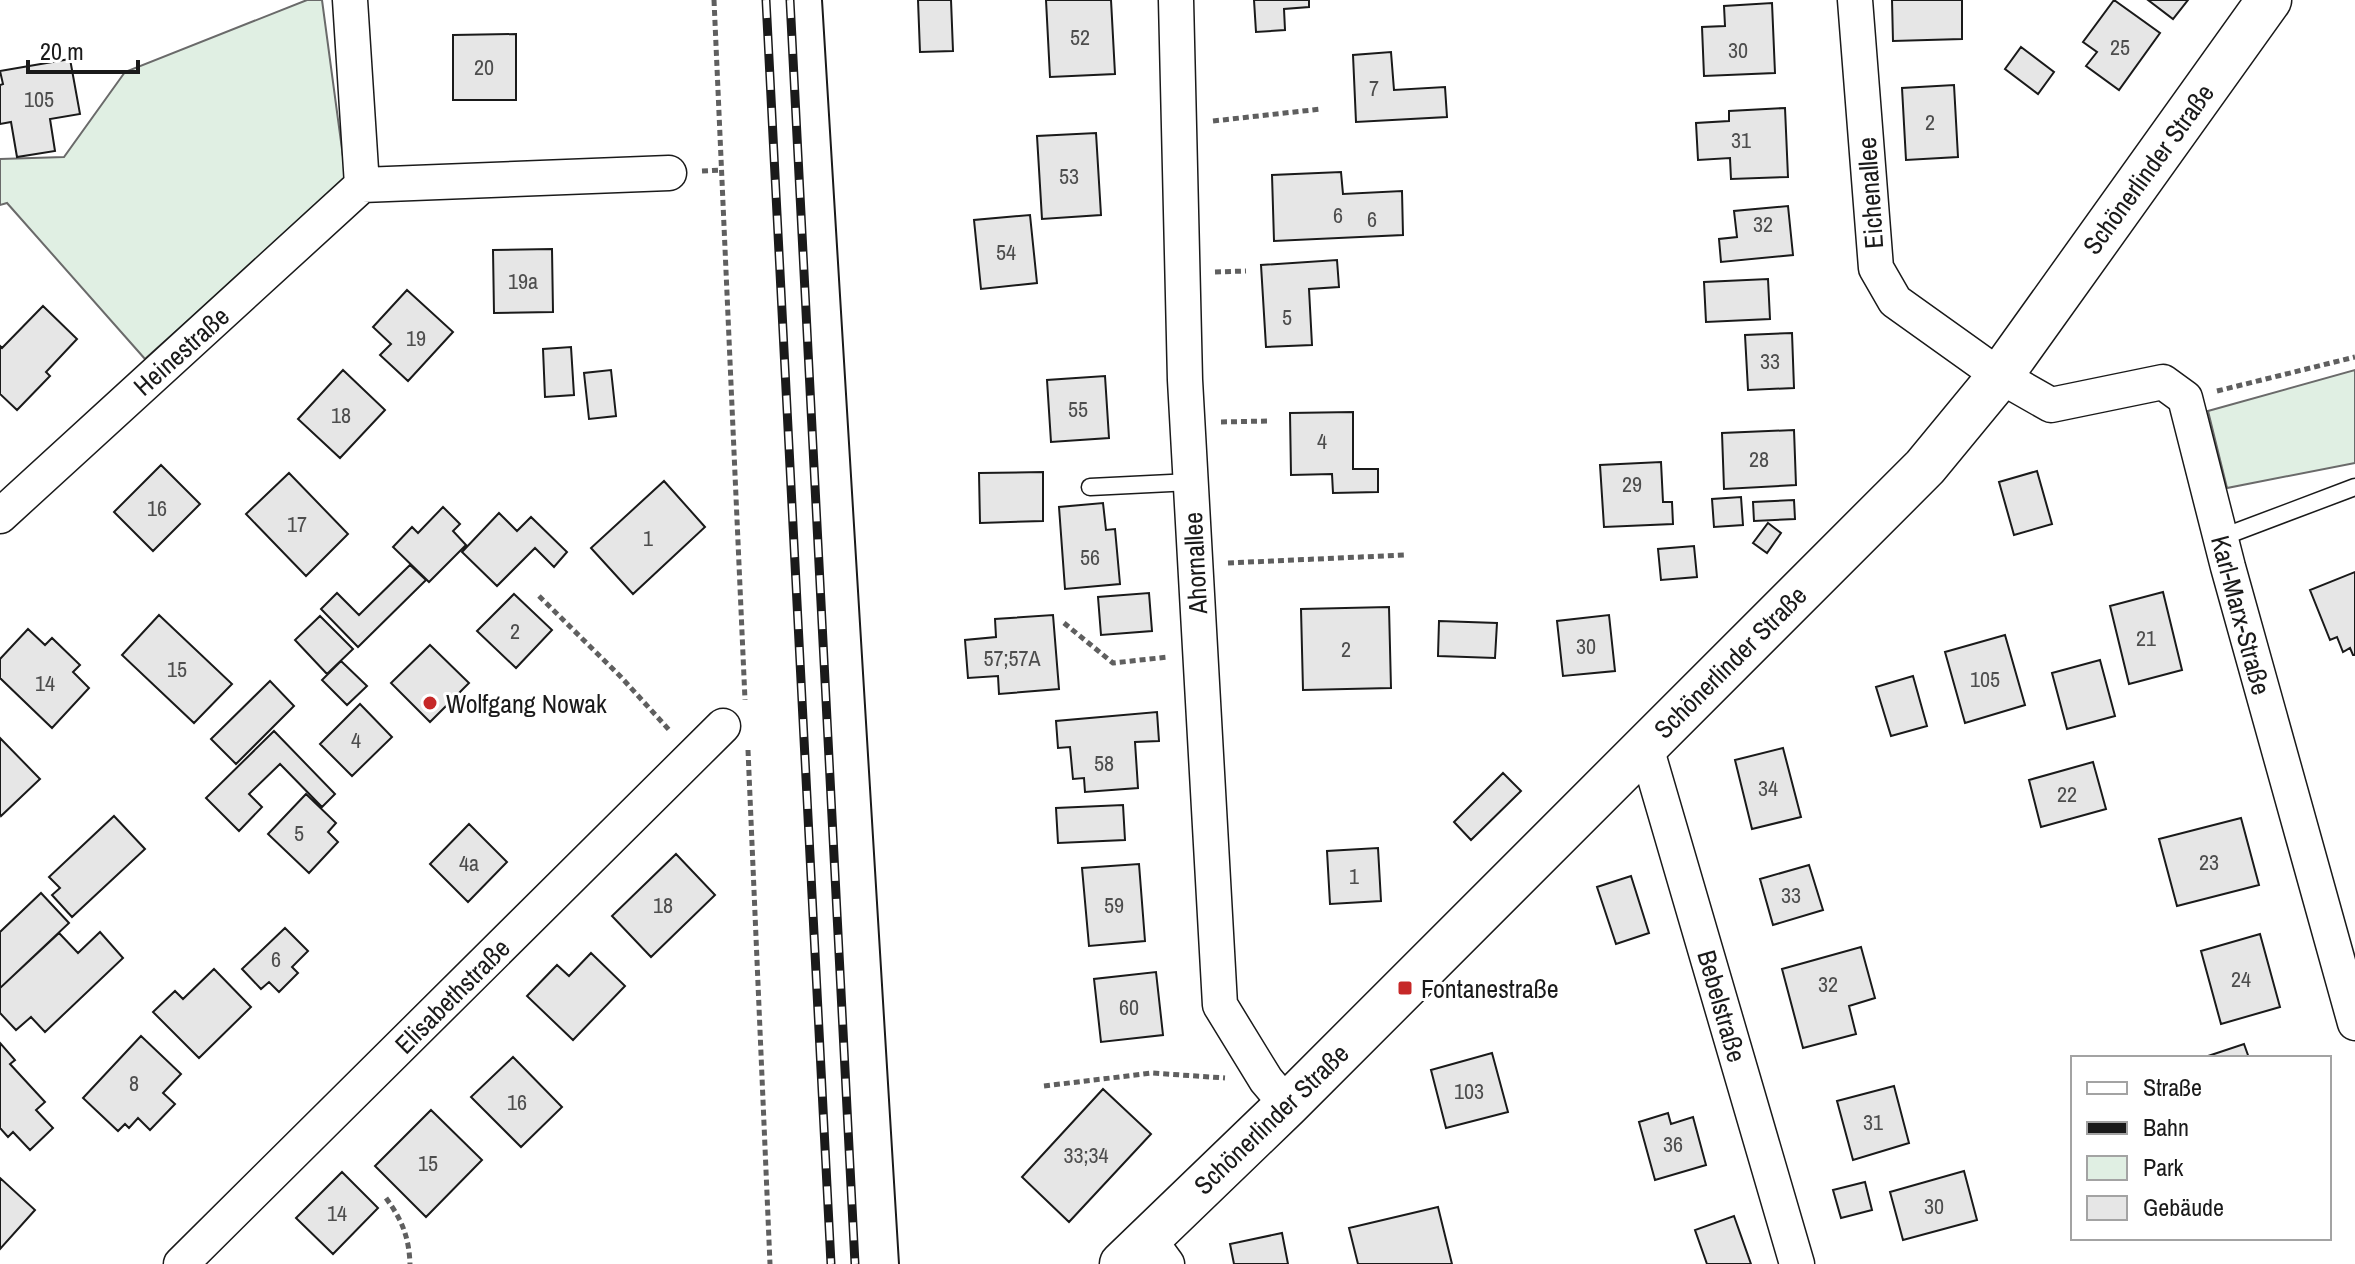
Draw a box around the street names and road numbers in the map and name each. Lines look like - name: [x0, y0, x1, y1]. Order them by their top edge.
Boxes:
- street label: Schönerlinder Straße: [2074, 77, 2222, 261]
- street label: Eichenallee: [1849, 136, 1891, 250]
- street label: Heinestraße: [126, 299, 236, 403]
- street label: Ahornallee: [1175, 511, 1215, 616]
- street label: Karl-Marx-Straße: [2203, 532, 2279, 698]
- street label: Schönerlinder Straße: [1646, 578, 1814, 746]
- street label: Elisabethstraße: [387, 931, 517, 1061]
- street label: Bebelstraße: [1689, 946, 1755, 1066]
- street label: Schönerlinder Straße: [1186, 1036, 1356, 1202]

